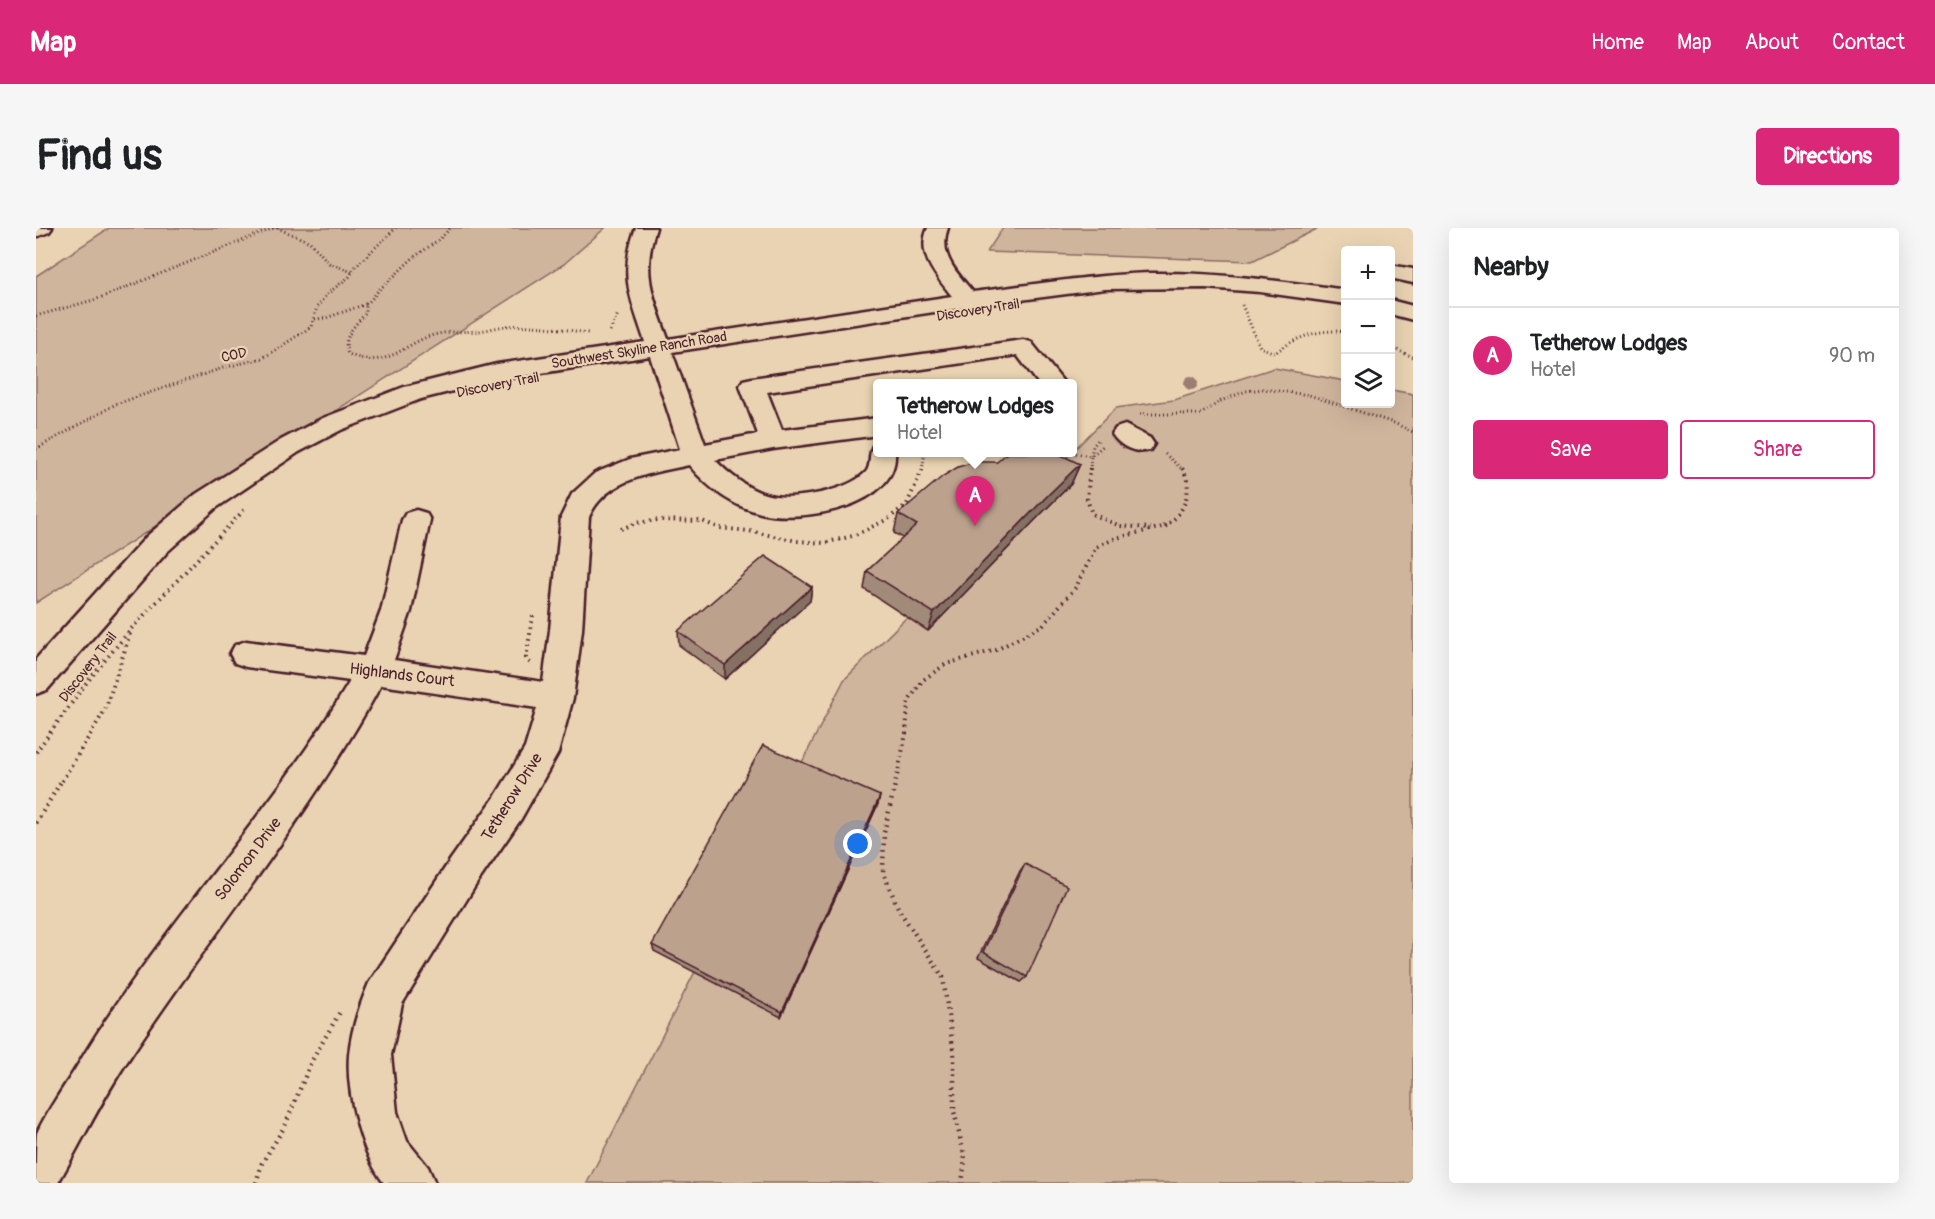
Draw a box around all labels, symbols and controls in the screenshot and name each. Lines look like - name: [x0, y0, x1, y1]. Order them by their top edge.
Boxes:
- text: Map: [30, 25, 76, 60]
- text: Home: [1591, 29, 1644, 56]
- text: Map: [1677, 29, 1712, 56]
- text: About: [1745, 29, 1799, 56]
- text: Contact: [1832, 29, 1905, 56]
- button: Directions: [1756, 128, 1899, 185]
- text: Find us: [36, 130, 162, 182]
- map controls: [1341, 246, 1395, 408]
- button: +: [1341, 246, 1395, 300]
- text: Nearby: [1473, 251, 1549, 283]
- street label: Discovery Trail: [935, 295, 1021, 325]
- button: −: [1341, 300, 1395, 354]
- street label: Southwest Skyline Ranch Road: [550, 328, 728, 372]
- text: Tetherow Lodges: [1530, 329, 1687, 357]
- text: A: [1486, 343, 1499, 368]
- text: 90 m: [1829, 343, 1875, 368]
- street label: COD: [220, 344, 249, 366]
- button: layers: [1341, 354, 1395, 408]
- text: Hotel: [1530, 357, 1576, 382]
- street label: Discovery Trail: [455, 369, 541, 401]
- popup: [873, 379, 1077, 457]
- text: Tetherow Lodges: [896, 392, 1054, 420]
- text: Hotel: [896, 420, 943, 445]
- button: Save: [1473, 420, 1668, 479]
- button: Share: [1680, 420, 1875, 479]
- pin: A: [956, 476, 994, 526]
- street label: Discovery Trail: [55, 629, 121, 705]
- street label: Highlands Court: [348, 659, 456, 691]
- street label: Tetherow Drive: [477, 749, 547, 845]
- street label: Solomon Drive: [210, 813, 286, 905]
- your location: [843, 829, 872, 858]

